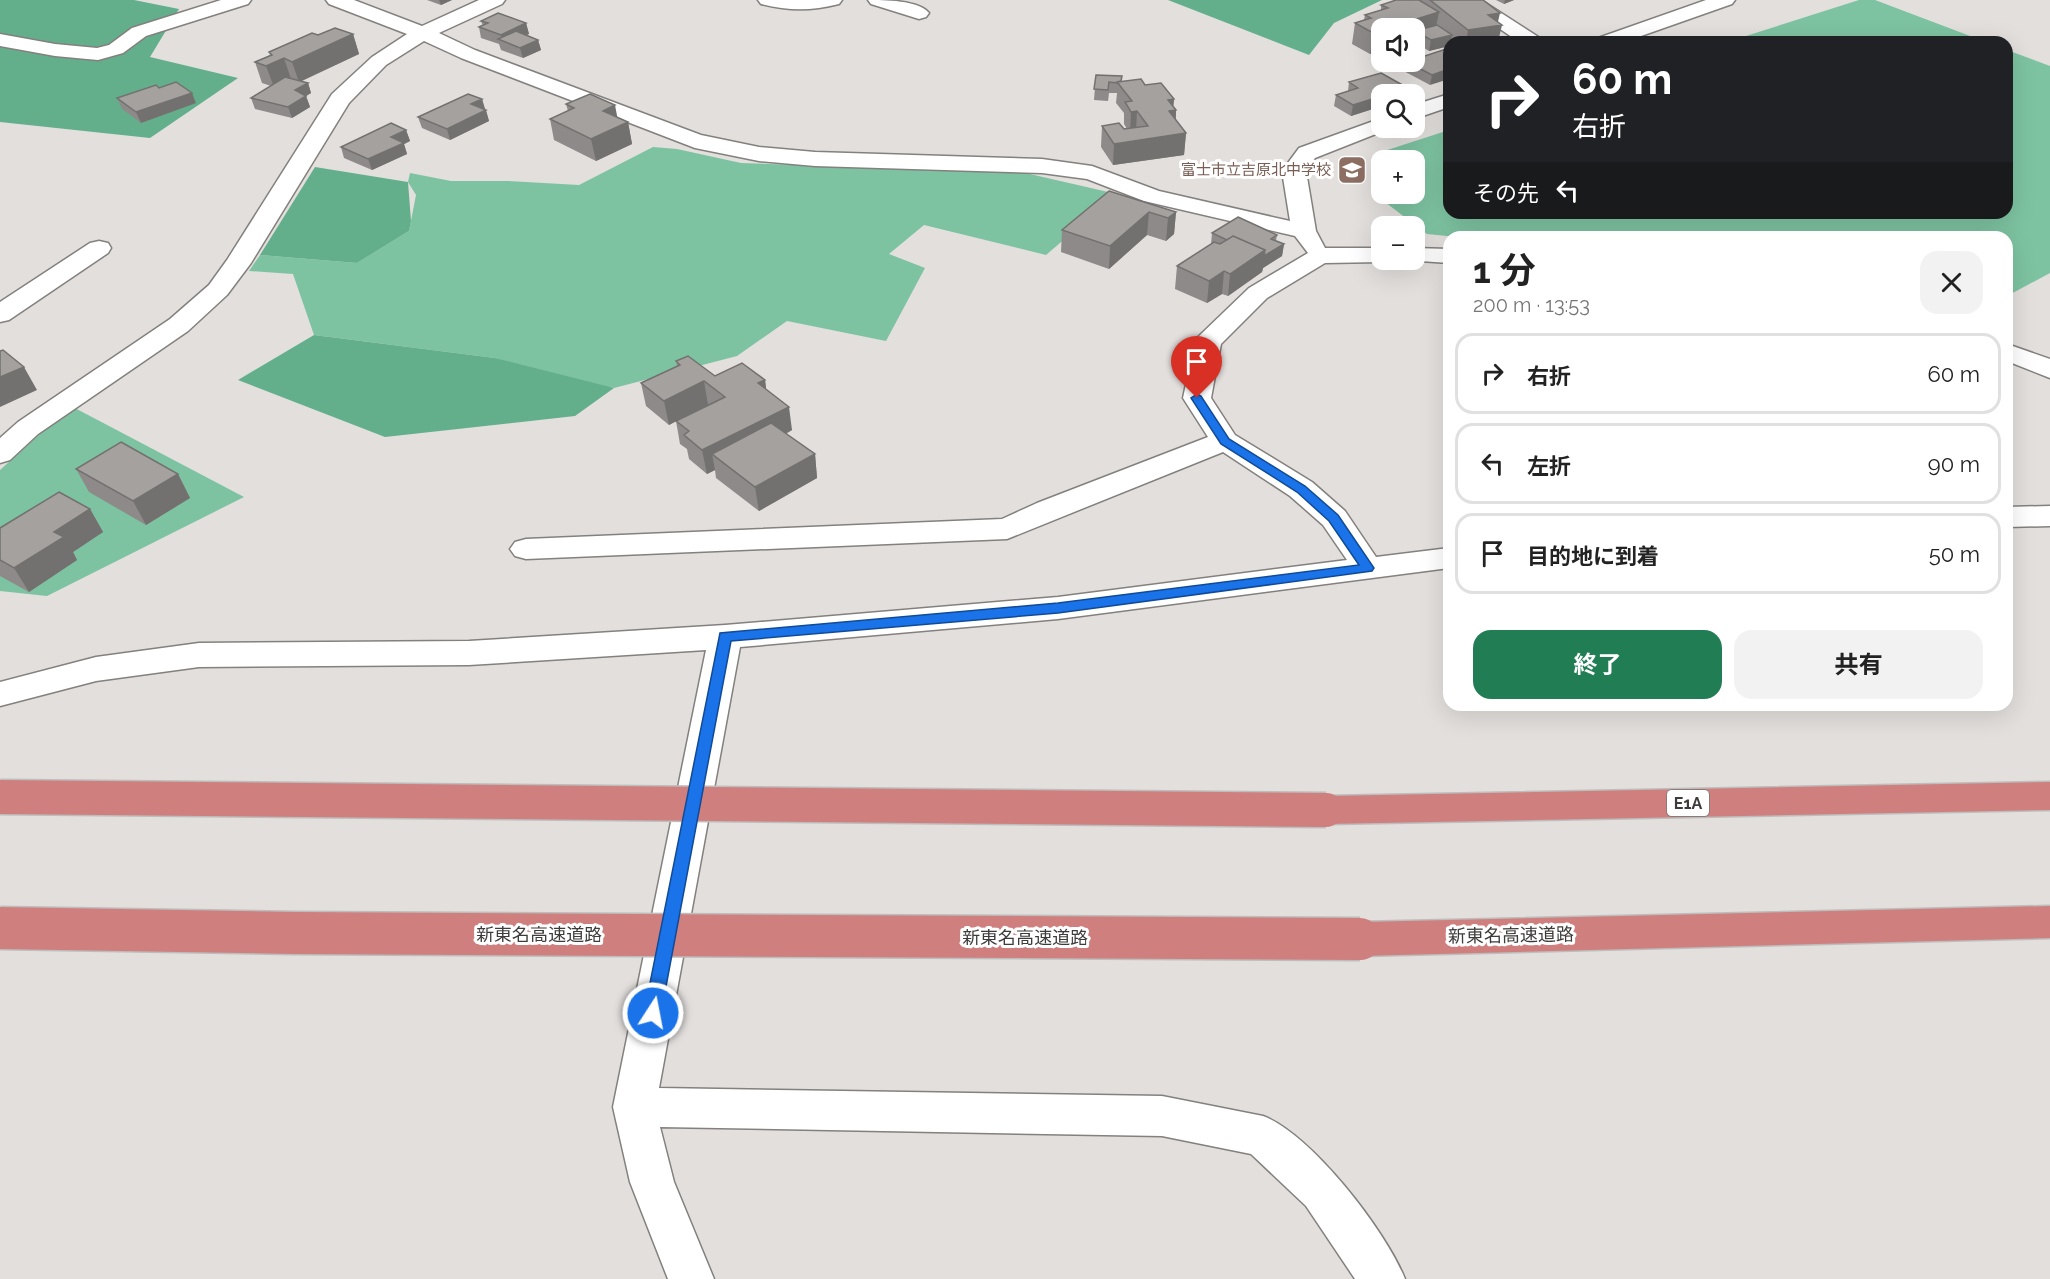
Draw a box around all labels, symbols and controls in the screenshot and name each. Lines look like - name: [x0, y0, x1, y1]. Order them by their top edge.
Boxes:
- map controls: [1371, 18, 1425, 270]
- button: sound: [1371, 18, 1425, 72]
- text: 60 m: [1572, 55, 1672, 104]
- icon: right: [1473, 60, 1551, 138]
- button: search: [1371, 84, 1425, 138]
- text: 右折: [1572, 111, 1626, 142]
- button: +: [1371, 150, 1425, 204]
- school or university icon: 富士市立吉原北中学校: [1336, 154, 1368, 186]
- place label: 富士市立吉原北中学校: [1181, 161, 1331, 179]
- icon: left: [1551, 174, 1584, 207]
- text: その先: [1473, 180, 1539, 206]
- button: −: [1371, 216, 1425, 270]
- text: 1 分: [1473, 249, 1535, 291]
- button: close: [1920, 251, 1983, 314]
- text: 200 m · 13:53: [1473, 293, 1590, 317]
- pin: [1171, 336, 1222, 398]
- icon: arrive: [1180, 345, 1213, 378]
- icon: right: [1476, 357, 1509, 390]
- text: 60 m: [1927, 361, 1980, 387]
- text: 右折: [1527, 363, 1571, 389]
- icon: left: [1476, 447, 1509, 480]
- text: 90 m: [1928, 451, 1980, 477]
- text: 左折: [1527, 453, 1571, 479]
- icon: arrive: [1476, 537, 1509, 570]
- text: 50 m: [1929, 541, 1980, 567]
- text: 目的地に到着: [1527, 543, 1659, 569]
- button: 終了: [1473, 630, 1722, 699]
- button: 共有: [1734, 630, 1983, 699]
- road number: E1A: [1667, 790, 1709, 816]
- street label: 新東名高速道路: [1448, 923, 1574, 947]
- street label: 新東名高速道路: [476, 924, 602, 945]
- street label: 新東名高速道路: [962, 927, 1088, 948]
- position arrow: [621, 981, 685, 1045]

